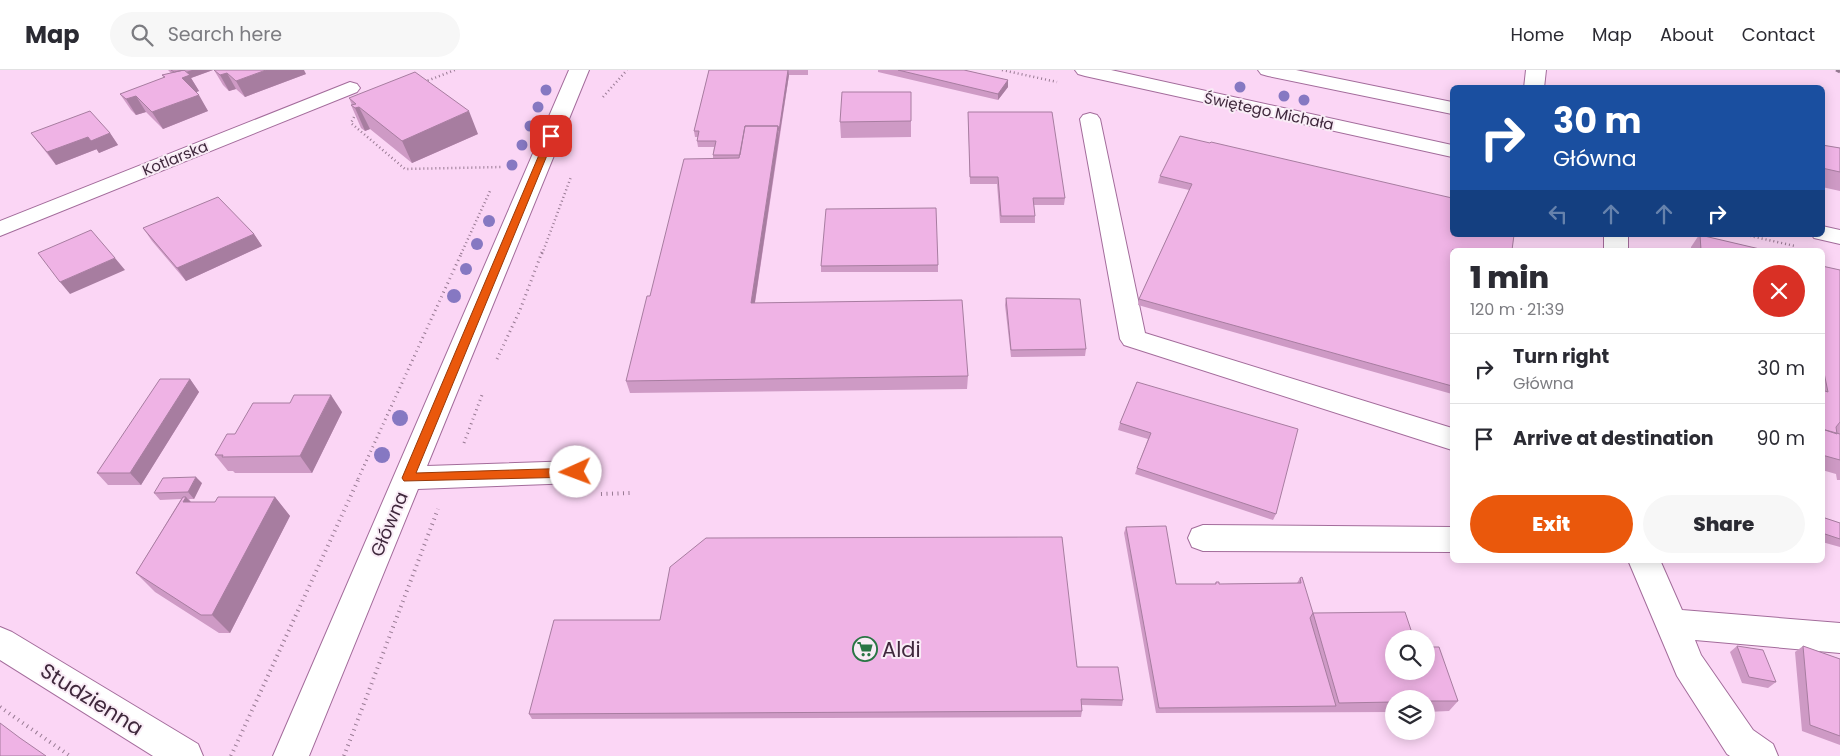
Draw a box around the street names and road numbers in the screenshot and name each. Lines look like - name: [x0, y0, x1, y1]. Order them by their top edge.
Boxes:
- street label: Świętego Michała: [1202, 87, 1336, 135]
- street label: Kotlarska: [139, 135, 211, 181]
- street label: Główna: [364, 488, 414, 560]
- street label: Studzienna: [35, 656, 149, 742]

